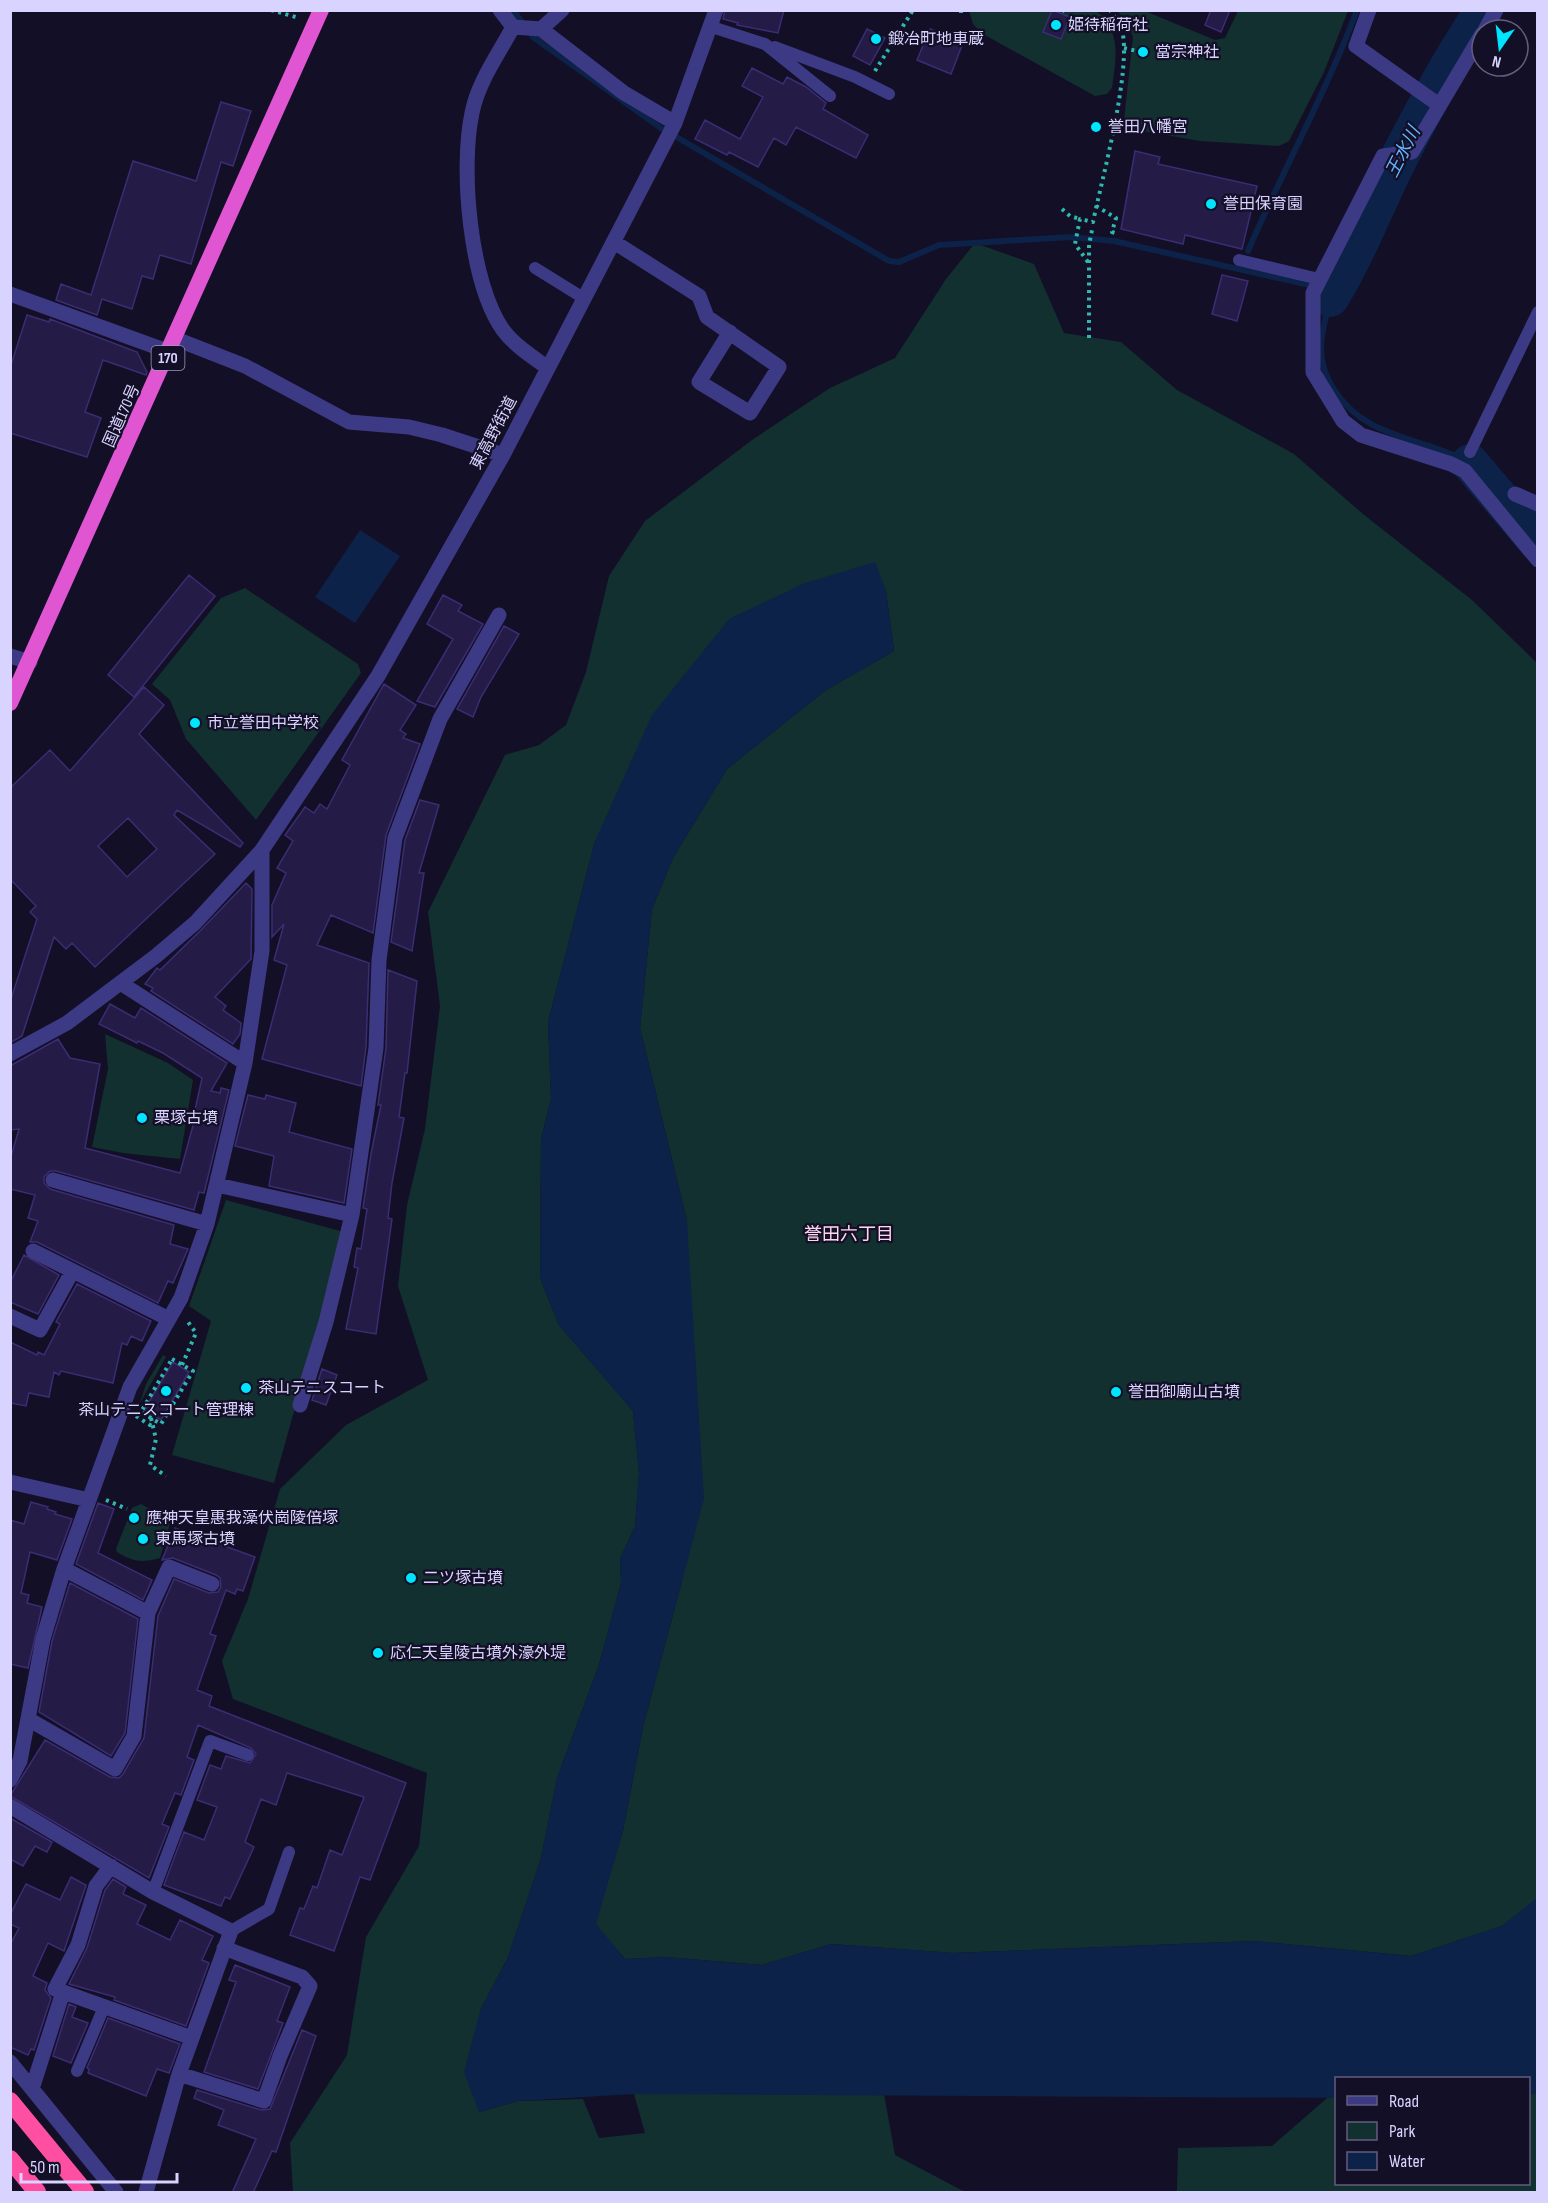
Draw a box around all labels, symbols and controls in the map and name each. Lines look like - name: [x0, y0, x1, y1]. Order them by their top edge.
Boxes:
- place label: 姫待稲荷社: [1068, 16, 1148, 35]
- marker: 姫待稲荷社: [1049, 18, 1063, 32]
- north arrow: [1470, 18, 1530, 78]
- place label: 鍛冶町地車蔵: [888, 30, 984, 49]
- marker: 鍛冶町地車蔵: [869, 32, 883, 46]
- place label: 當宗神社: [1155, 43, 1219, 62]
- marker: 當宗神社: [1136, 45, 1150, 59]
- text: N: [1490, 51, 1503, 71]
- place label: 誉田八幡宮: [1108, 118, 1188, 137]
- marker: 誉田八幡宮: [1089, 120, 1103, 134]
- water label: 王水川: [1381, 121, 1426, 181]
- place label: 誉田保育園: [1223, 195, 1303, 214]
- marker: 誉田保育園: [1204, 197, 1218, 211]
- road number: 170: [152, 346, 184, 370]
- street label: 国道170号: [100, 382, 144, 450]
- street label: 東高野街道: [467, 393, 521, 473]
- place label: 市立誉田中学校: [207, 714, 319, 733]
- marker: 市立誉田中学校: [188, 716, 202, 730]
- place label: 栗塚古墳: [154, 1109, 218, 1128]
- marker: 栗塚古墳: [135, 1111, 149, 1125]
- district label: 誉田六丁目: [804, 1224, 894, 1245]
- place label: 茶山テニスコート: [258, 1379, 386, 1398]
- marker: 茶山テニスコート: [239, 1381, 253, 1395]
- place label: 誉田御廟山古墳: [1128, 1383, 1240, 1402]
- marker: 茶山テニスコート管理棟: [159, 1384, 173, 1398]
- marker: 誉田御廟山古墳: [1109, 1385, 1123, 1399]
- place label: 茶山テニスコート管理棟: [78, 1401, 254, 1420]
- place label: 應神天皇惠我藻伏崗陵倍塚: [146, 1509, 338, 1528]
- marker: 應神天皇惠我藻伏崗陵倍塚: [127, 1511, 141, 1525]
- place label: 東馬塚古墳: [155, 1530, 235, 1549]
- marker: 東馬塚古墳: [136, 1532, 150, 1546]
- place label: 二ツ塚古墳: [423, 1569, 503, 1588]
- marker: 二ツ塚古墳: [404, 1571, 418, 1585]
- place label: 応仁天皇陵古墳外濠外堤: [390, 1644, 566, 1663]
- marker: 応仁天皇陵古墳外濠外堤: [371, 1646, 385, 1660]
- legend: [1335, 2077, 1530, 2185]
- text: Road: [1389, 2091, 1419, 2112]
- text: Park: [1389, 2121, 1415, 2142]
- scale bar: [21, 2146, 177, 2184]
- text: Water: [1389, 2151, 1425, 2172]
- text: 50 m: [30, 2157, 60, 2178]

